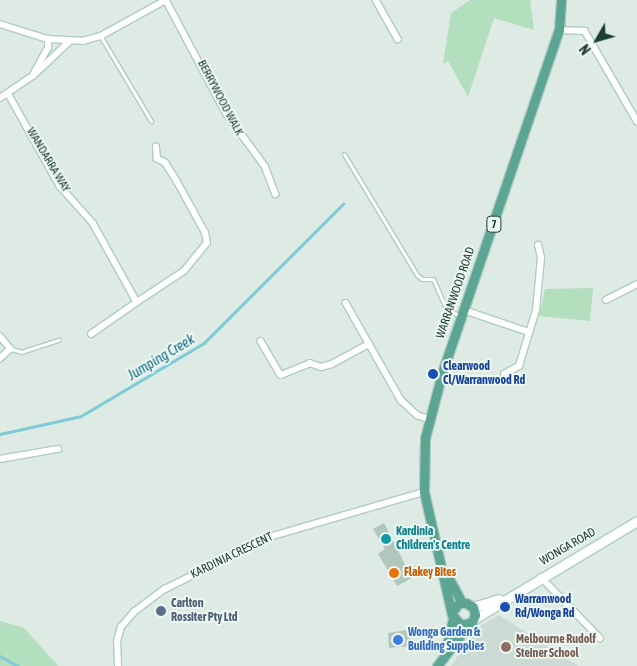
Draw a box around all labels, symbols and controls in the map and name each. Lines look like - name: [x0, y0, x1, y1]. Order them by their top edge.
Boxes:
- north arrow: [572, 15, 622, 65]
- text: N: [576, 41, 594, 57]
- street label: BERRYWOOD WALK: [194, 58, 246, 138]
- street label: WANDARRA WAY: [23, 125, 73, 195]
- road number: 7: [485, 215, 503, 232]
- street label: WARRANWOOD ROAD: [434, 245, 478, 341]
- water label: Jumping Creek: [124, 330, 198, 384]
- place label: Clearwood Cl/Warranwood Rd: [443, 360, 525, 388]
- marker: Clearwood Cl/Warranwood Rd: [427, 368, 439, 380]
- place label: Kardinia Children's Centre: [396, 525, 470, 553]
- street label: WONGA ROAD: [538, 525, 598, 569]
- street label: KARDINIA CRESCENT: [189, 530, 275, 582]
- marker: Kardinia Children's Centre: [380, 533, 392, 545]
- place label: Flakey Bites: [404, 566, 456, 580]
- marker: Flakey Bites: [388, 567, 400, 579]
- place label: Warranwood Rd/Wonga Rd: [515, 593, 574, 621]
- place label: Carlton Rossiter Pty Ltd: [171, 597, 237, 625]
- marker: Warranwood Rd/Wonga Rd: [499, 601, 511, 613]
- marker: Carlton Rossiter Pty Ltd: [155, 605, 167, 617]
- place label: Wonga Garden & Building Supplies: [408, 626, 484, 654]
- place label: Melbourne Rudolf Steiner School: [516, 633, 596, 661]
- marker: Wonga Garden & Building Supplies: [392, 634, 404, 646]
- marker: Melbourne Rudolf Steiner School: [500, 641, 512, 653]

